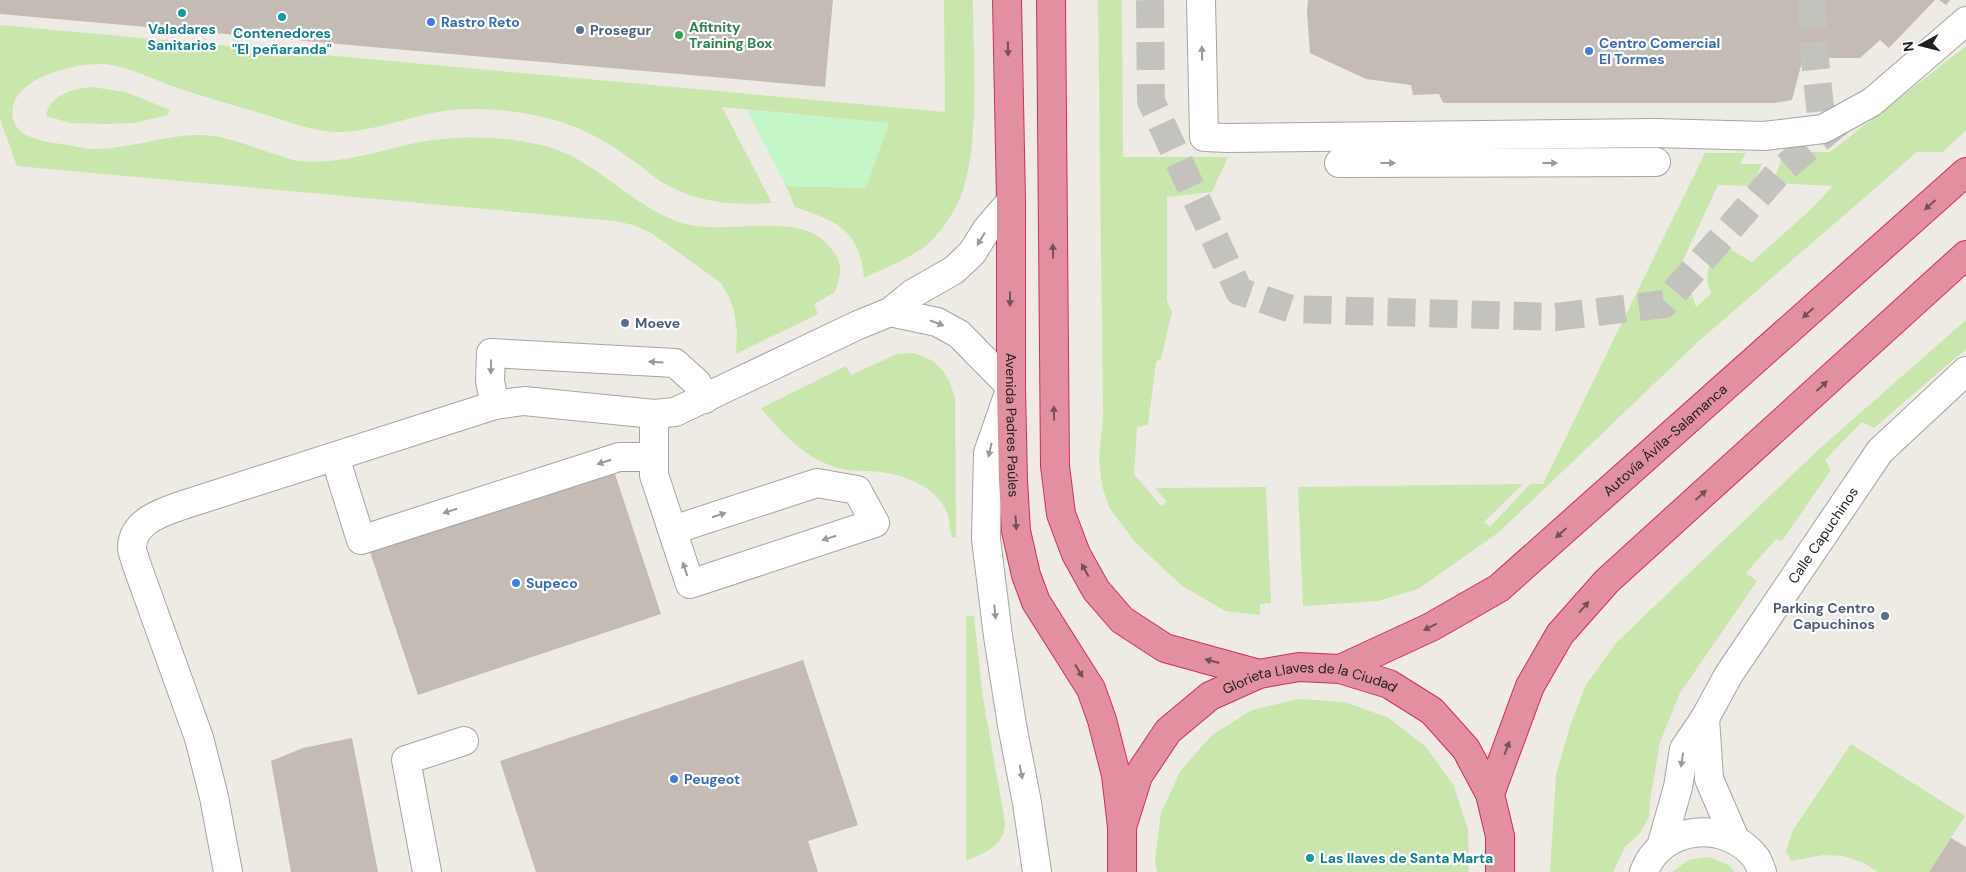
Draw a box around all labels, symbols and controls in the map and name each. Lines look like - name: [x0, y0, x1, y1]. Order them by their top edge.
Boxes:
- marker: Valadares Sanitarios: [176, 7, 188, 19]
- marker: Contenedores "El peñaranda": [276, 11, 288, 23]
- place label: Rastro Reto: [441, 13, 520, 31]
- marker: Rastro Reto: [425, 16, 437, 28]
- place label: Afitnity Training Box: [689, 18, 772, 52]
- place label: Valadares Sanitarios: [148, 20, 216, 54]
- north arrow: [1896, 20, 1946, 70]
- place label: Prosegur: [590, 21, 651, 39]
- place label: Contenedores "El peñaranda": [232, 24, 332, 58]
- marker: Prosegur: [574, 24, 586, 36]
- marker: Afitnity Training Box: [673, 29, 685, 41]
- place label: Centro Comercial El Tormes: [1599, 34, 1720, 68]
- text: N: [1899, 40, 1918, 53]
- one-way arrow: [1004, 41, 1012, 57]
- one-way arrow: [1198, 45, 1206, 61]
- marker: Centro Comercial El Tormes: [1583, 45, 1595, 57]
- one-way arrow: [1542, 158, 1558, 166]
- one-way arrow: [1380, 159, 1396, 167]
- one-way arrow: [1924, 199, 1936, 211]
- one-way arrow: [976, 233, 985, 246]
- one-way arrow: [1049, 242, 1057, 258]
- one-way arrow: [1006, 291, 1014, 307]
- one-way arrow: [1803, 307, 1815, 319]
- place label: Moeve: [635, 314, 680, 332]
- marker: Moeve: [619, 317, 631, 329]
- one-way arrow: [930, 319, 945, 327]
- street label: Avenida Padres Paúles: [1002, 353, 1023, 498]
- one-way arrow: [648, 357, 664, 365]
- one-way arrow: [486, 360, 494, 376]
- street label: Autovía Ávila-Salamanca: [1599, 380, 1731, 500]
- one-way arrow: [1815, 380, 1827, 392]
- one-way arrow: [1050, 405, 1058, 421]
- one-way arrow: [986, 443, 994, 458]
- one-way arrow: [597, 458, 612, 466]
- street label: Calle Capuchinos: [1784, 483, 1862, 587]
- one-way arrow: [1695, 489, 1707, 501]
- one-way arrow: [442, 508, 457, 516]
- one-way arrow: [712, 511, 727, 519]
- one-way arrow: [1012, 516, 1020, 532]
- one-way arrow: [1555, 527, 1568, 538]
- one-way arrow: [821, 535, 836, 543]
- one-way arrow: [681, 561, 688, 576]
- one-way arrow: [1080, 564, 1089, 577]
- place label: Supeco: [526, 574, 578, 592]
- marker: Supeco: [510, 577, 522, 589]
- place label: Parking Centro Capuchinos: [1773, 599, 1875, 633]
- one-way arrow: [1578, 601, 1590, 613]
- one-way arrow: [992, 604, 1000, 620]
- marker: Parking Centro Capuchinos: [1879, 610, 1891, 622]
- one-way arrow: [1423, 623, 1437, 631]
- one-way arrow: [1204, 657, 1219, 665]
- text: Glorieta Llaves de la Ciudad: [1220, 658, 1401, 698]
- one-way arrow: [1075, 664, 1084, 677]
- street label: Glorieta Llaves de la Ciudad: [1220, 684, 1400, 700]
- one-way arrow: [1503, 740, 1511, 755]
- one-way arrow: [1678, 752, 1686, 768]
- one-way arrow: [1017, 765, 1025, 780]
- place label: Peugeot: [684, 770, 740, 788]
- marker: Peugeot: [668, 773, 680, 785]
- place label: Las llaves de Santa Marta: [1320, 849, 1493, 867]
- marker: Las llaves de Santa Marta: [1304, 852, 1316, 864]

